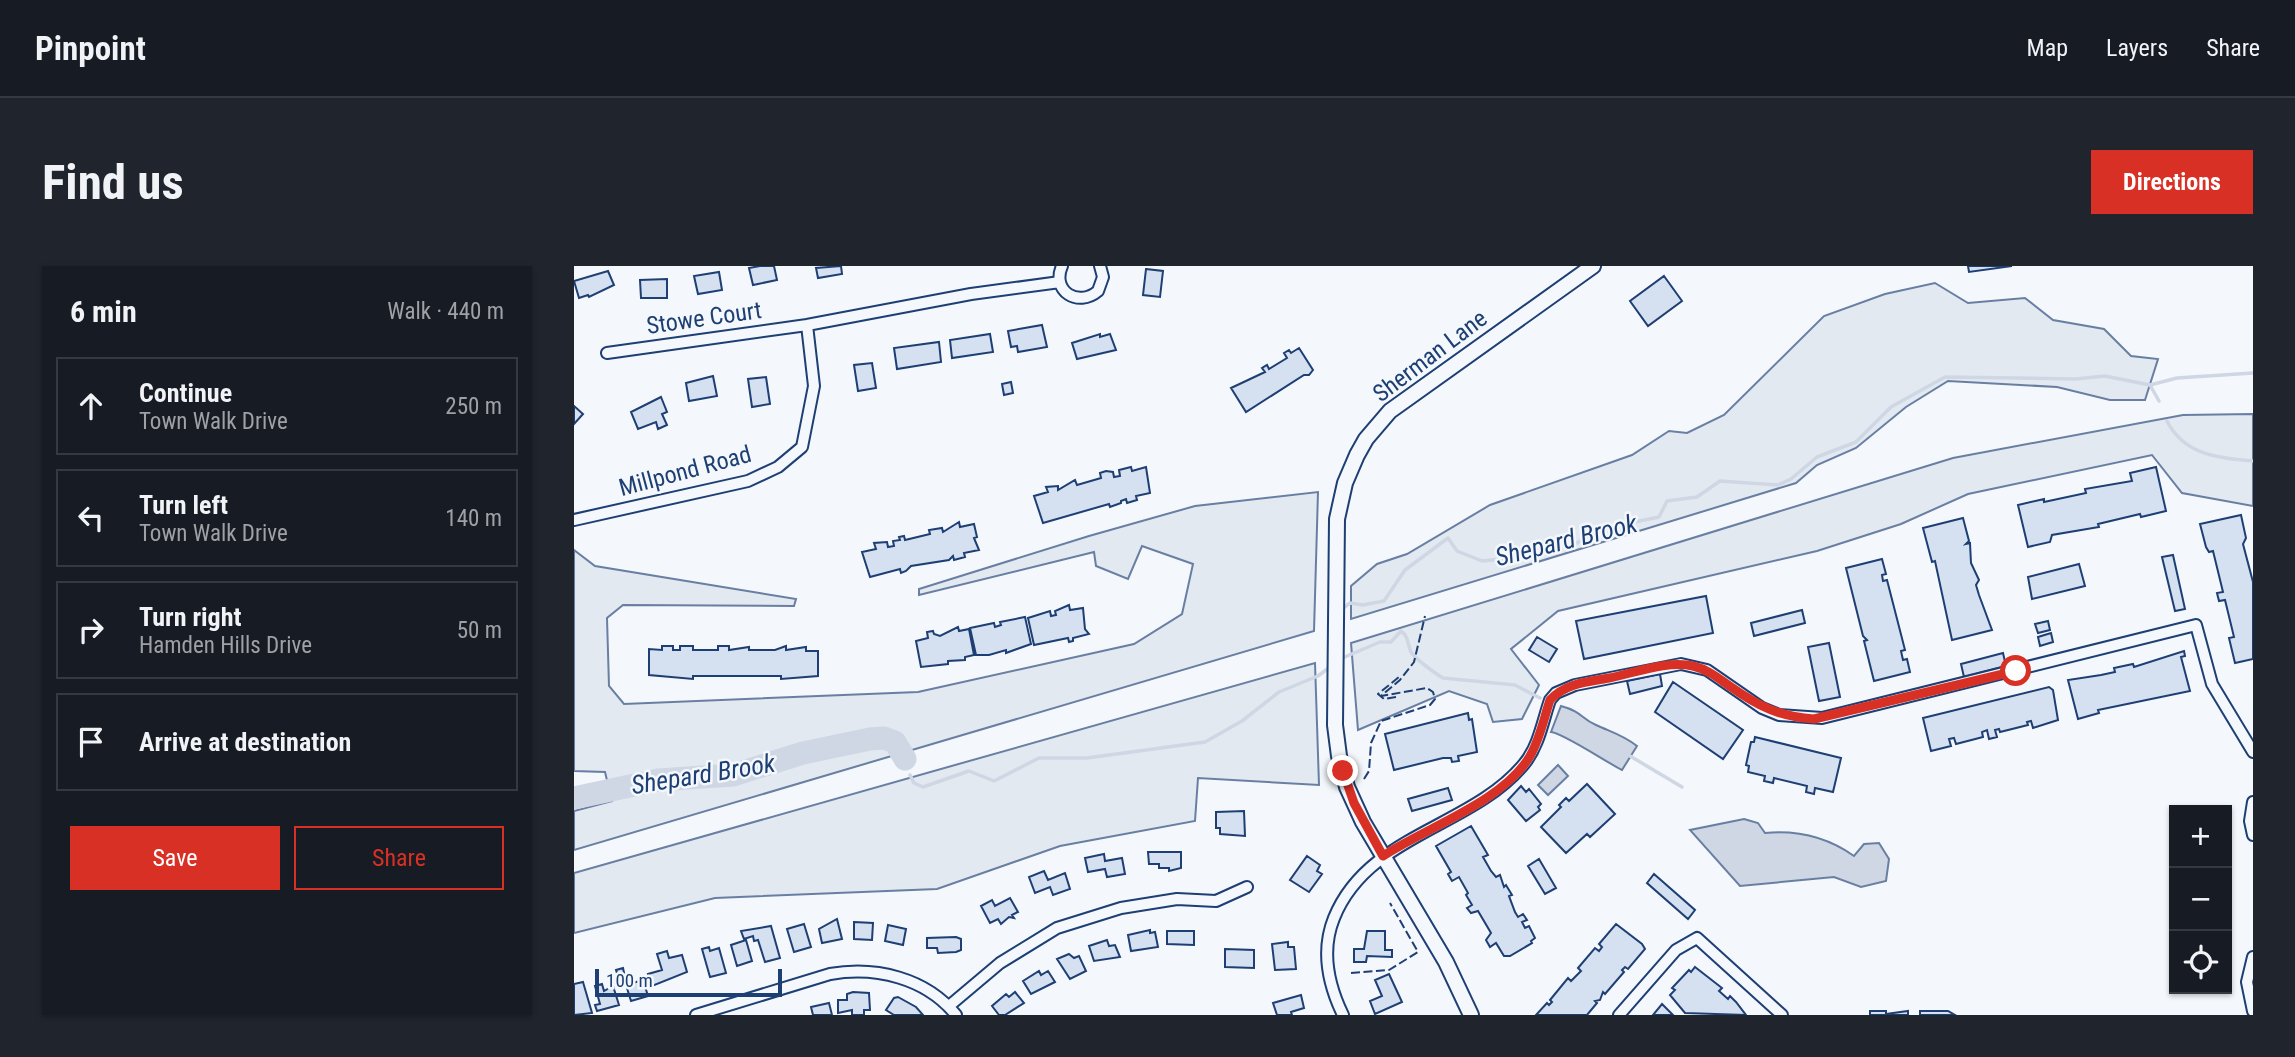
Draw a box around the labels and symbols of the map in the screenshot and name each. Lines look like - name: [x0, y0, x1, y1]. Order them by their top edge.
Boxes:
- street label: Stowe Court: [645, 296, 763, 340]
- street label: Sherman Lane: [1368, 304, 1492, 408]
- street label: Millpond Road: [616, 440, 754, 502]
- water label: Shepard Brook: [1492, 508, 1641, 572]
- route start: [2000, 655, 2031, 686]
- water label: Shepard Brook: [629, 748, 778, 800]
- route end: [1327, 755, 1358, 786]
- scale bar: [595, 966, 782, 998]

